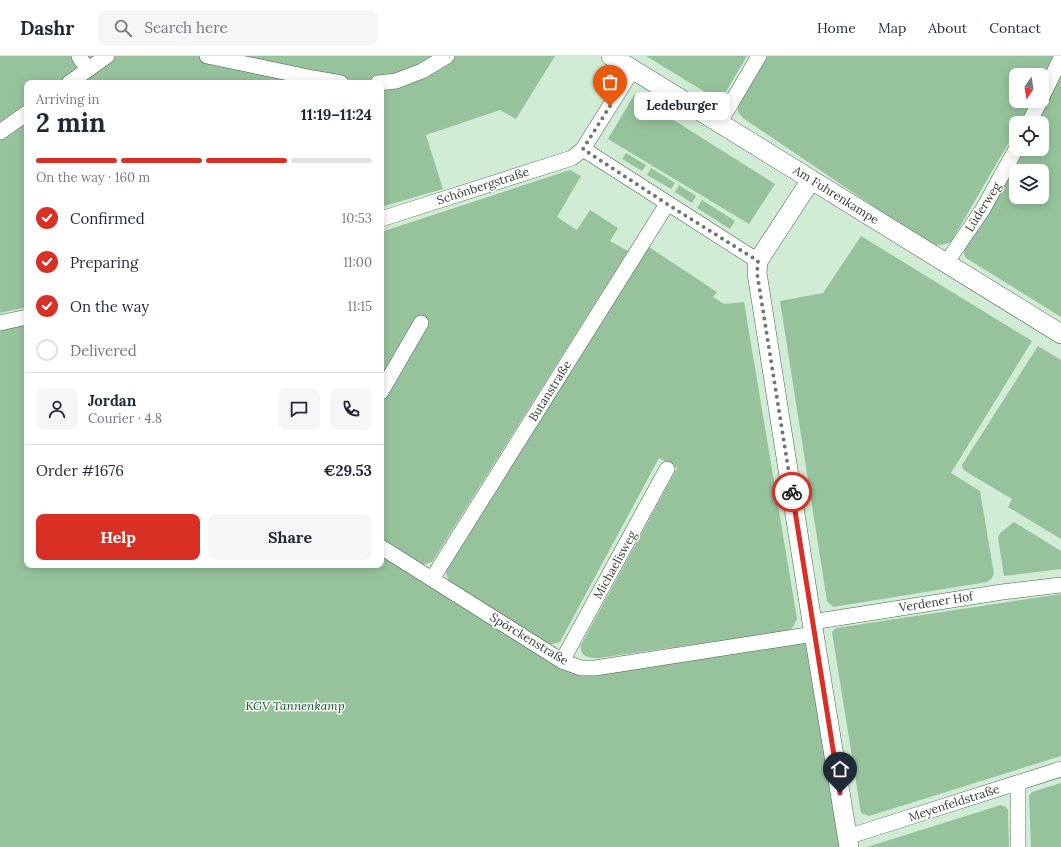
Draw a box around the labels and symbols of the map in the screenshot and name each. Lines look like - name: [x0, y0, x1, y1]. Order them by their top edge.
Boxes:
- pin: [593, 65, 627, 106]
- north arrow: [1009, 68, 1049, 108]
- callout: Ledeburger: [634, 92, 730, 120]
- street label: Am Fuhrenkampe: [790, 162, 882, 227]
- street label: Schönbergstraße: [435, 163, 531, 208]
- street label: Lüderweg: [961, 179, 1004, 234]
- street label: Butanstraße: [525, 357, 574, 424]
- courier: [772, 472, 812, 512]
- street label: Michaelisweg: [590, 528, 640, 601]
- street label: Verdener Hof: [897, 588, 975, 615]
- street label: Spörckenstraße: [487, 609, 572, 668]
- park label: KGV Tannenkamp: [245, 698, 345, 713]
- pin: [823, 752, 857, 793]
- street label: Meyenfeldstraße: [907, 781, 1002, 824]

